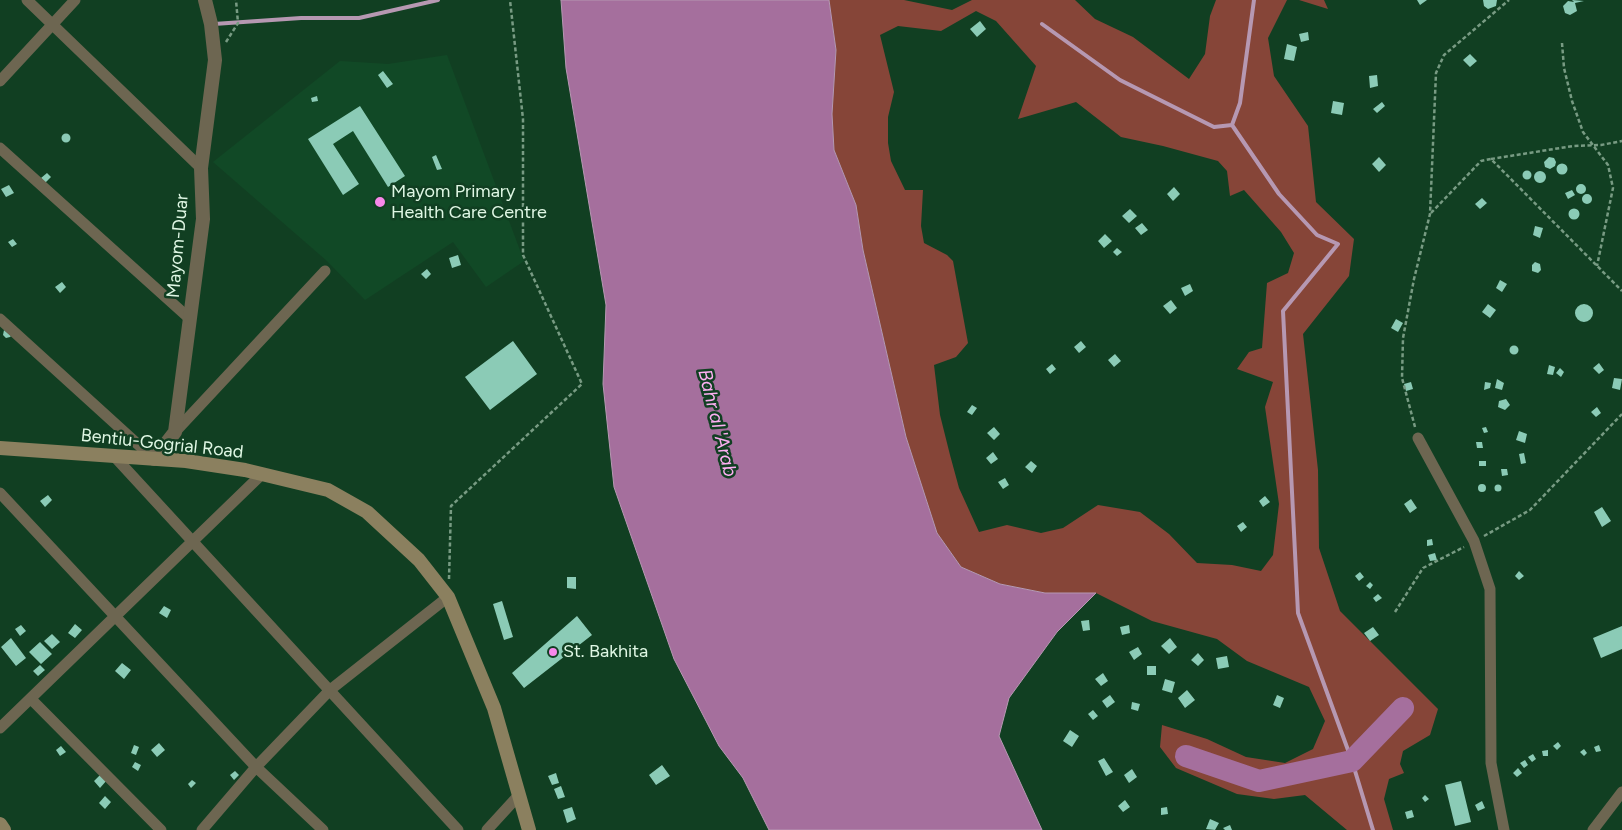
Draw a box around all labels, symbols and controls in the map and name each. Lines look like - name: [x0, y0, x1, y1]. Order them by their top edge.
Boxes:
- place label: Mayom Primary Health Care Centre: [391, 181, 547, 223]
- street label: Mayom-Duar: [163, 193, 193, 299]
- marker: Mayom Primary Health Care Centre: [373, 195, 387, 209]
- water label: Bahr al 'Arab: [693, 367, 741, 479]
- street label: Bentiu-Gogrial Road: [80, 425, 244, 463]
- place label: St. Bakhita: [563, 641, 648, 663]
- marker: St. Bakhita: [547, 646, 559, 658]

